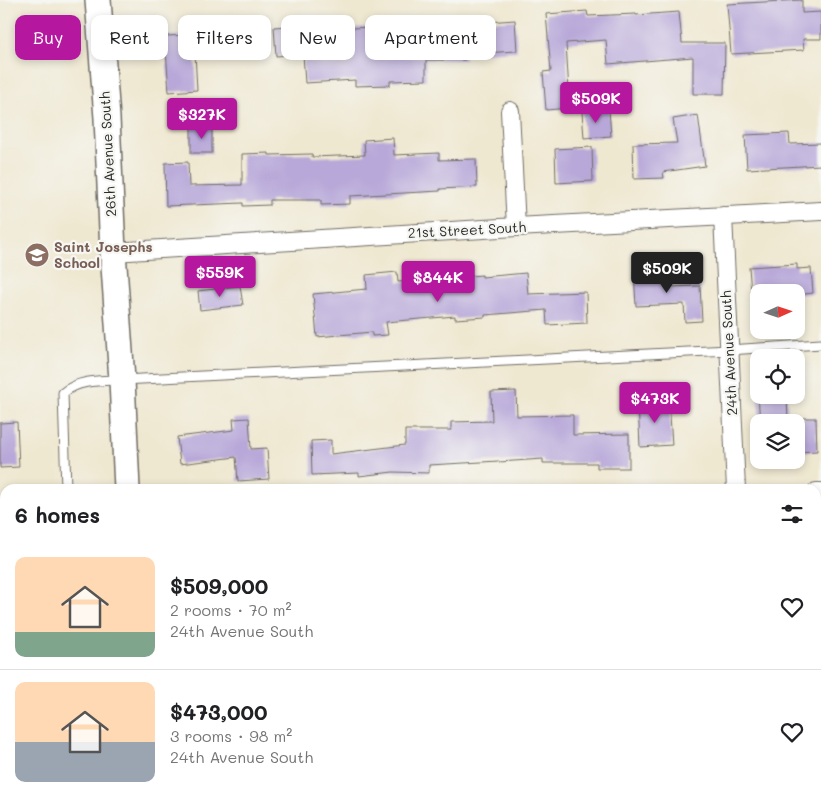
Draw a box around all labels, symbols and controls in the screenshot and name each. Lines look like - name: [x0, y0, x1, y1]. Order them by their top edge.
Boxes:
- chip: Buy: [15, 15, 81, 60]
- chip: Rent: [91, 15, 168, 60]
- chip: Filters: [178, 15, 271, 60]
- chip: New: [281, 15, 355, 60]
- chip: Apartment: [365, 15, 496, 60]
- pin: $509K: [561, 82, 631, 124]
- text: $509K: [571, 87, 621, 108]
- street label: 26th Avenue South: [95, 91, 120, 217]
- pin: $327K: [167, 98, 237, 140]
- text: $327K: [178, 103, 226, 124]
- street label: 21st Street South: [407, 217, 527, 242]
- place label: Saint Josephs School: [54, 237, 153, 272]
- school or university icon: Saint Josephs School: [24, 242, 50, 268]
- pin: $509K: [632, 252, 702, 294]
- pin: $559K: [185, 256, 255, 298]
- text: $509K: [642, 257, 692, 278]
- pin: $844K: [403, 260, 473, 303]
- text: $559K: [196, 261, 244, 282]
- text: $844K: [413, 266, 463, 287]
- north arrow: [750, 284, 805, 339]
- map controls: [750, 284, 805, 469]
- street label: 24th Avenue South: [716, 290, 741, 416]
- button: locate: [750, 349, 805, 404]
- pin: $473K: [620, 382, 690, 424]
- text: $473K: [630, 387, 680, 408]
- button: layers: [750, 414, 805, 469]
- icon: filters: [778, 500, 806, 528]
- text: 6 homes: [15, 501, 100, 528]
- text: $509,000: [170, 572, 268, 599]
- icon: home: [55, 577, 115, 637]
- icon: heart: [778, 593, 806, 621]
- text: 2 rooms · 70 m²: [170, 599, 291, 620]
- text: 24th Avenue South: [170, 620, 313, 641]
- text: $473,000: [170, 698, 268, 725]
- icon: home: [55, 702, 115, 762]
- icon: heart: [778, 718, 806, 746]
- text: 3 rooms · 98 m²: [170, 725, 292, 746]
- text: 24th Avenue South: [170, 746, 313, 767]

